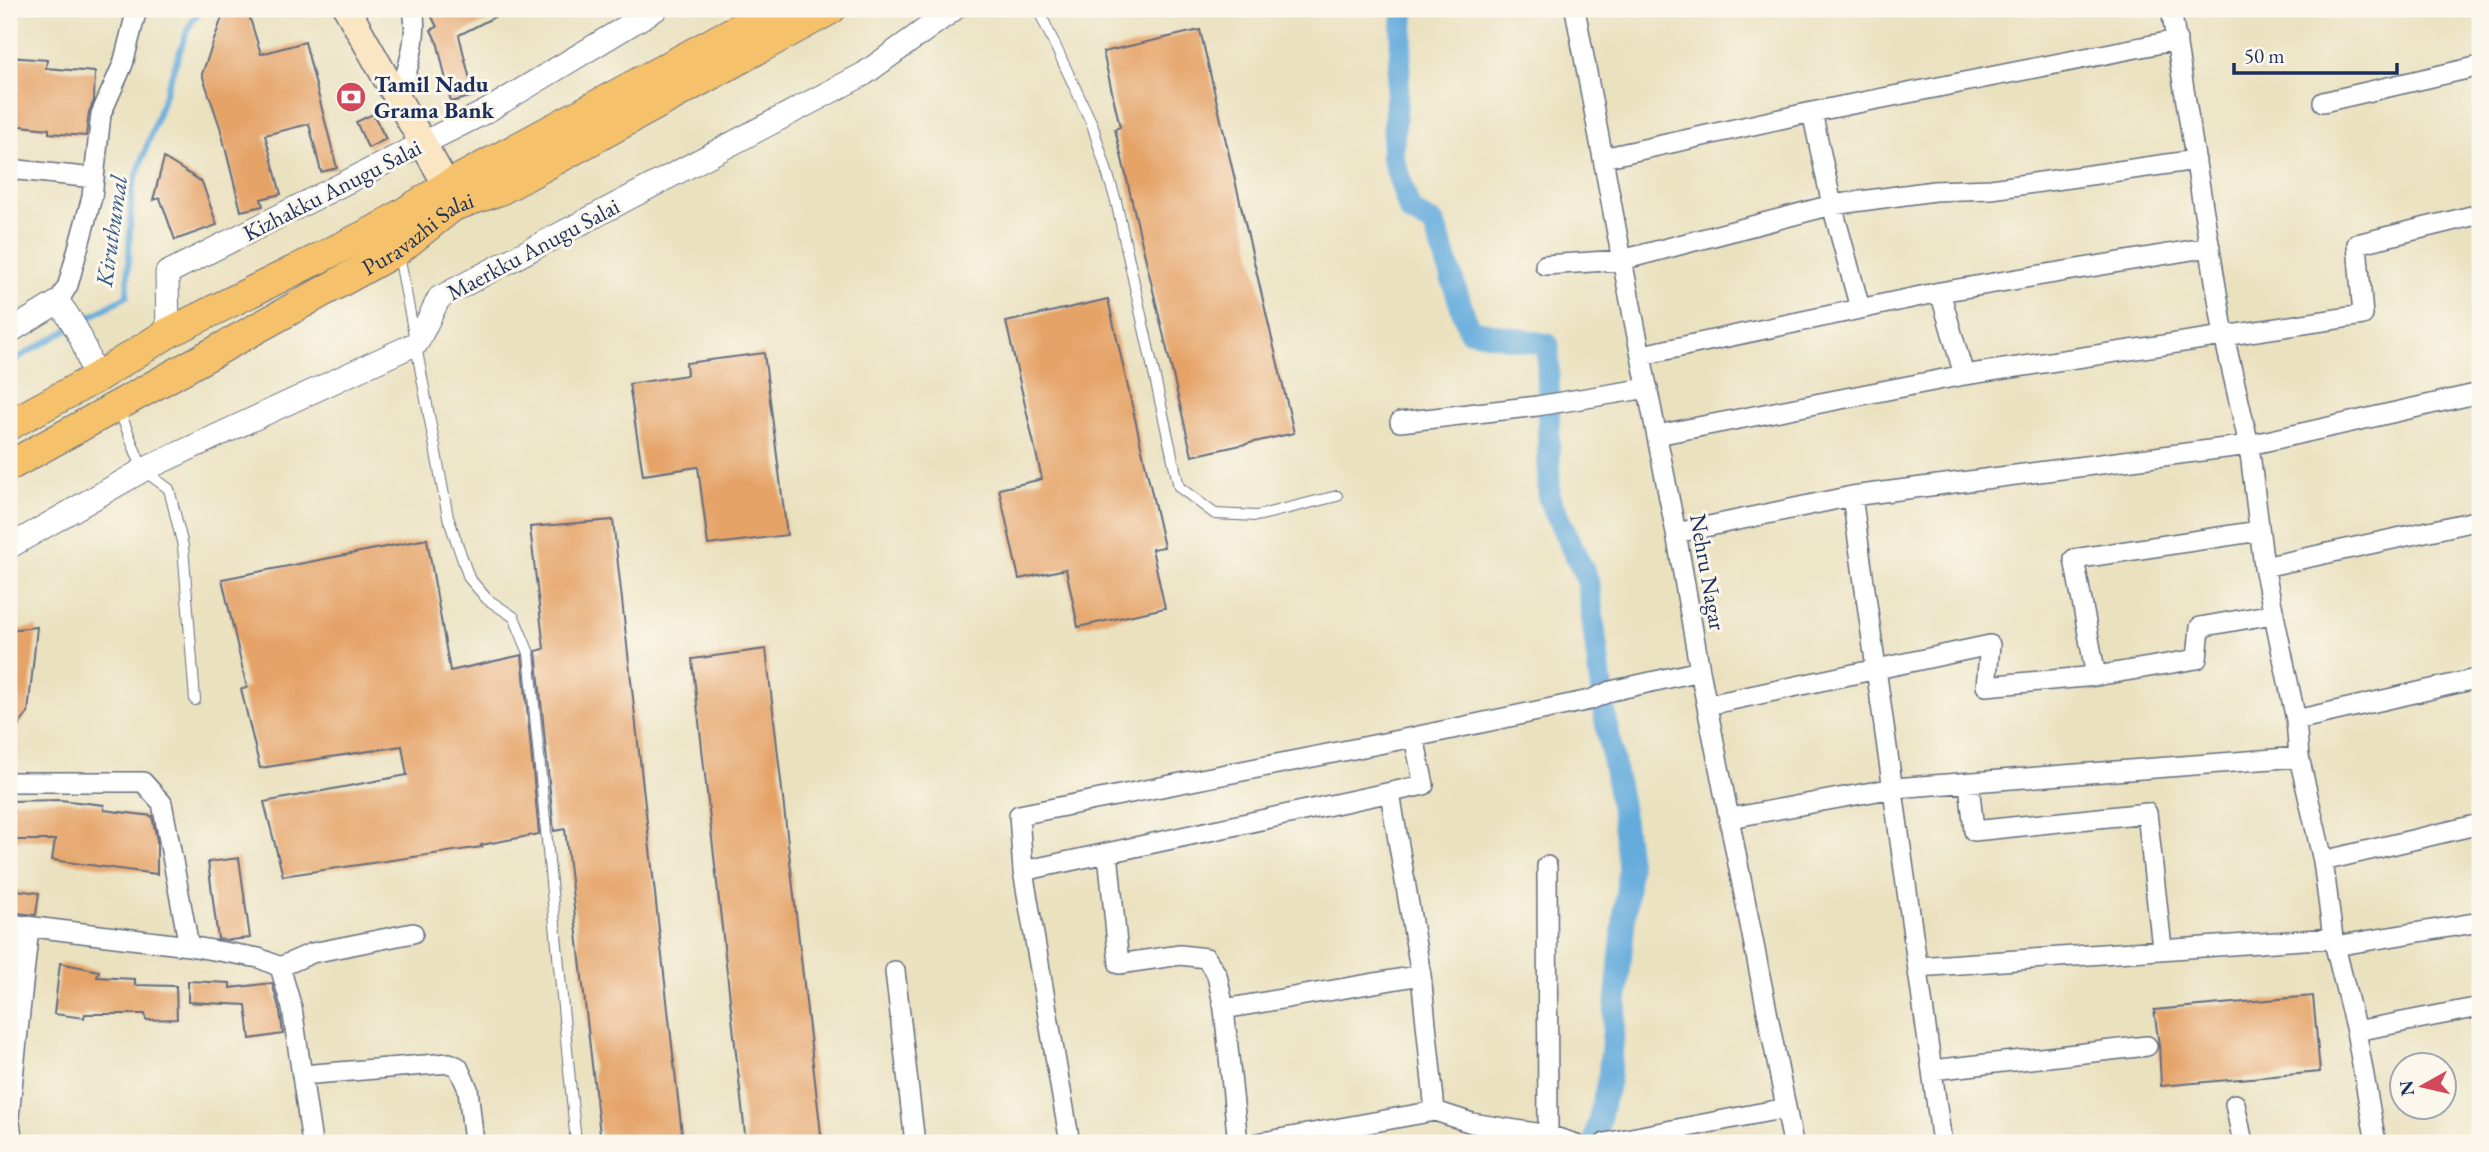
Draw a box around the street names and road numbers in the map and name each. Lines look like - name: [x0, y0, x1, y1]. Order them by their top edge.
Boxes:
- street label: Kizhakku Anugu Salai: [238, 132, 427, 248]
- street label: Puravazhi Salai: [356, 185, 478, 282]
- street label: Maerkku Anugu Salai: [441, 191, 625, 307]
- street label: Nehru Nagar: [1683, 511, 1733, 633]

